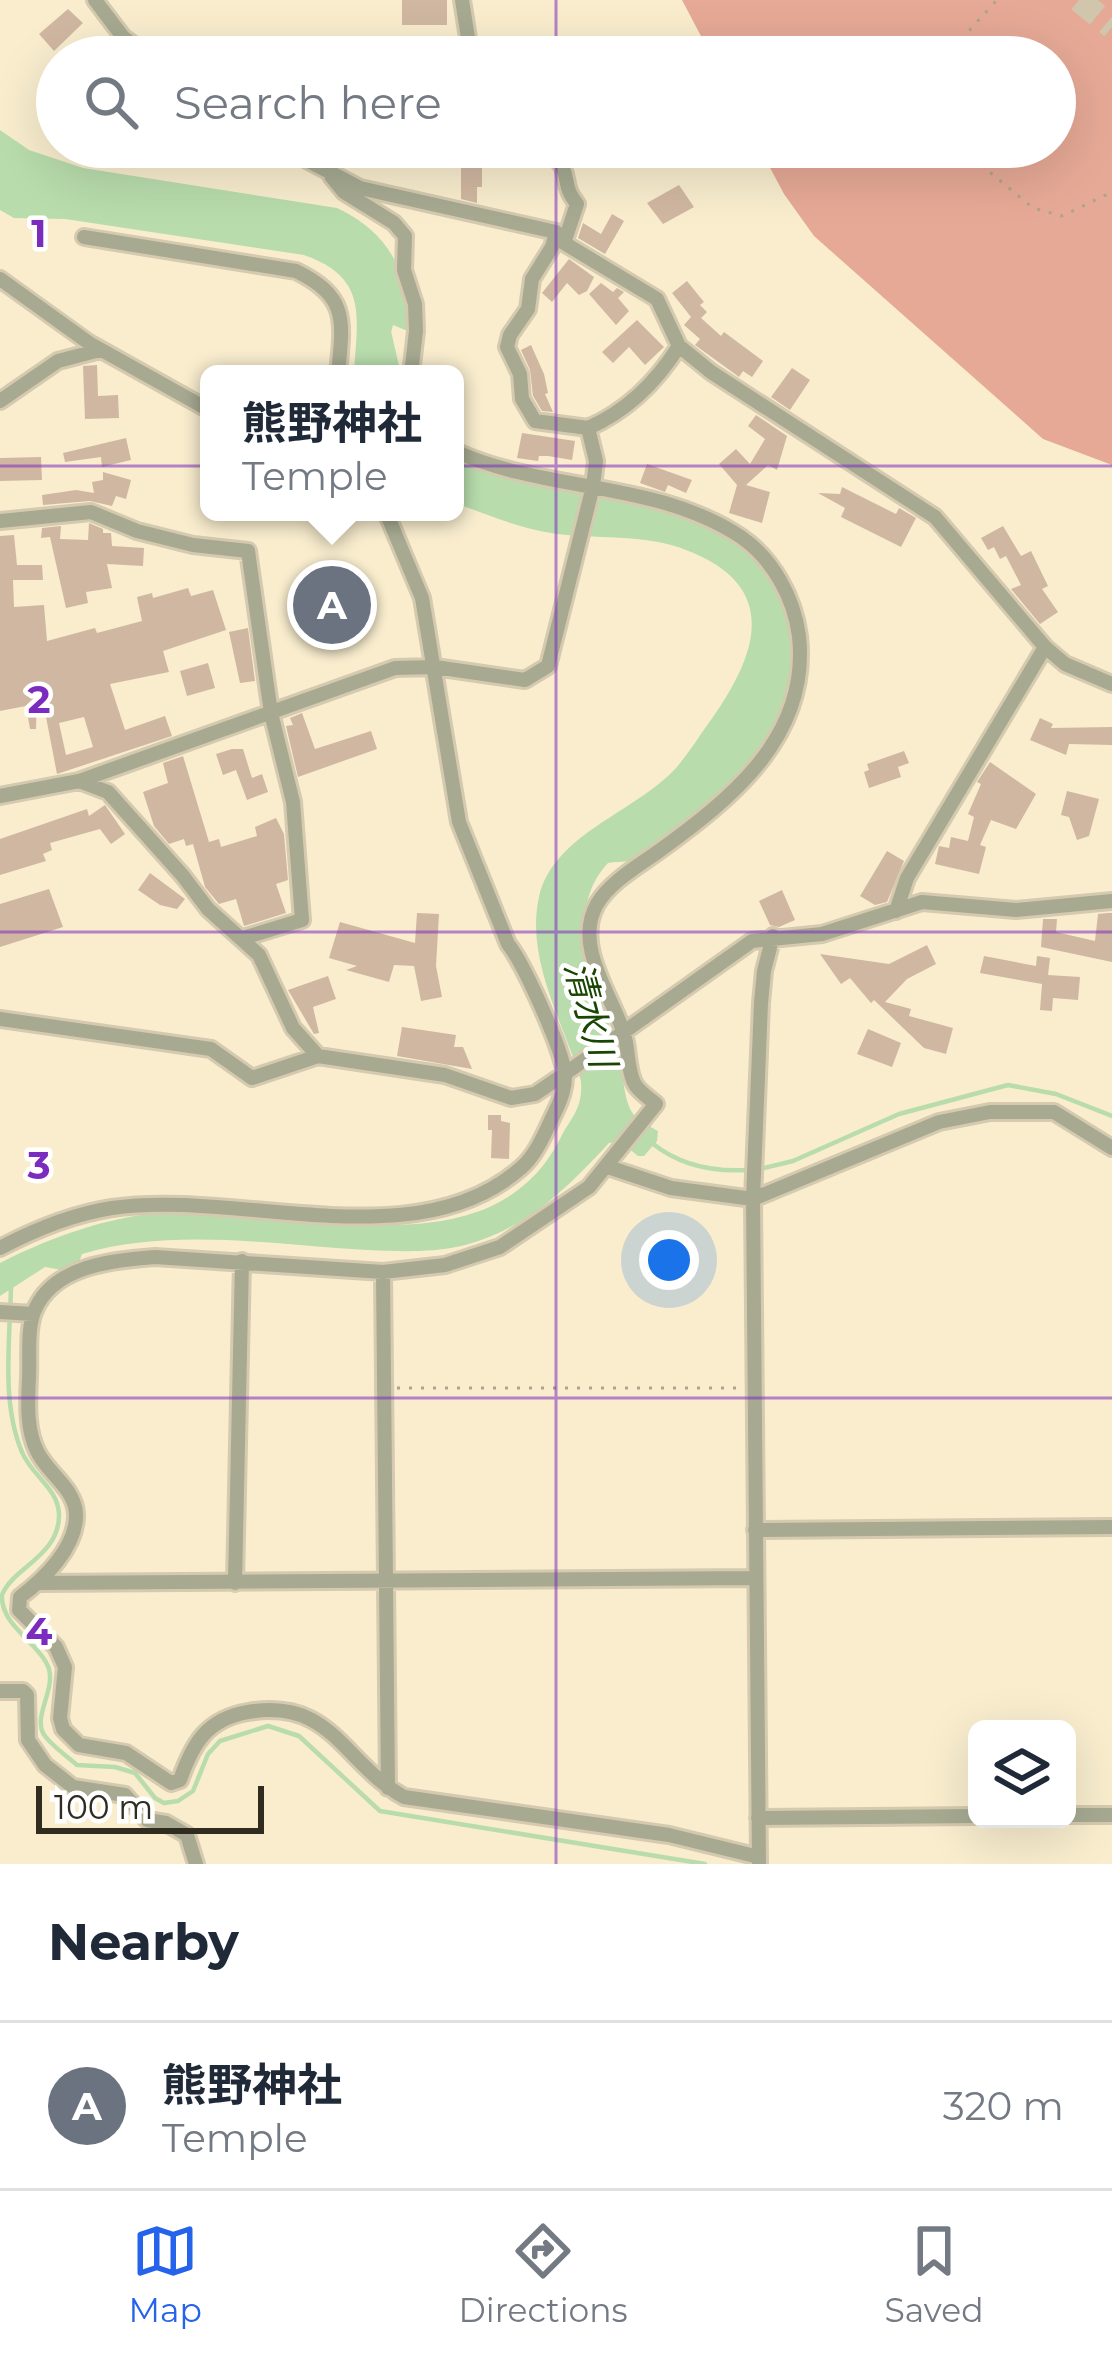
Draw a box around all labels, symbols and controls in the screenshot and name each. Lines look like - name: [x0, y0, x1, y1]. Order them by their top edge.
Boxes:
- search box: [36, 36, 1076, 168]
- icon: search: [78, 69, 144, 135]
- text: Search here: [174, 75, 442, 130]
- text: 1: [31, 209, 47, 257]
- popup: [200, 365, 464, 521]
- text: 熊野神社: [242, 395, 422, 450]
- text: Temple: [242, 452, 388, 500]
- pin: A: [293, 560, 371, 650]
- text: 2: [27, 675, 51, 723]
- water label: 清水川: [556, 956, 627, 1076]
- text: 3: [26, 1141, 51, 1189]
- your location: [639, 1230, 699, 1290]
- text: 4: [26, 1607, 53, 1655]
- map controls: [968, 1720, 1076, 1828]
- button: layers: [968, 1720, 1076, 1828]
- scale bar: [36, 1780, 264, 1833]
- text: 100 m: [54, 1787, 153, 1827]
- text: Nearby: [48, 1911, 239, 1973]
- text: 熊野神社: [162, 2057, 342, 2112]
- text: A: [72, 2082, 102, 2130]
- text: 320 m: [943, 2082, 1064, 2130]
- text: Temple: [162, 2114, 308, 2162]
- tab: Map: [128, 2218, 202, 2330]
- tab: Directions: [459, 2218, 628, 2330]
- tab: Saved: [884, 2218, 984, 2330]

